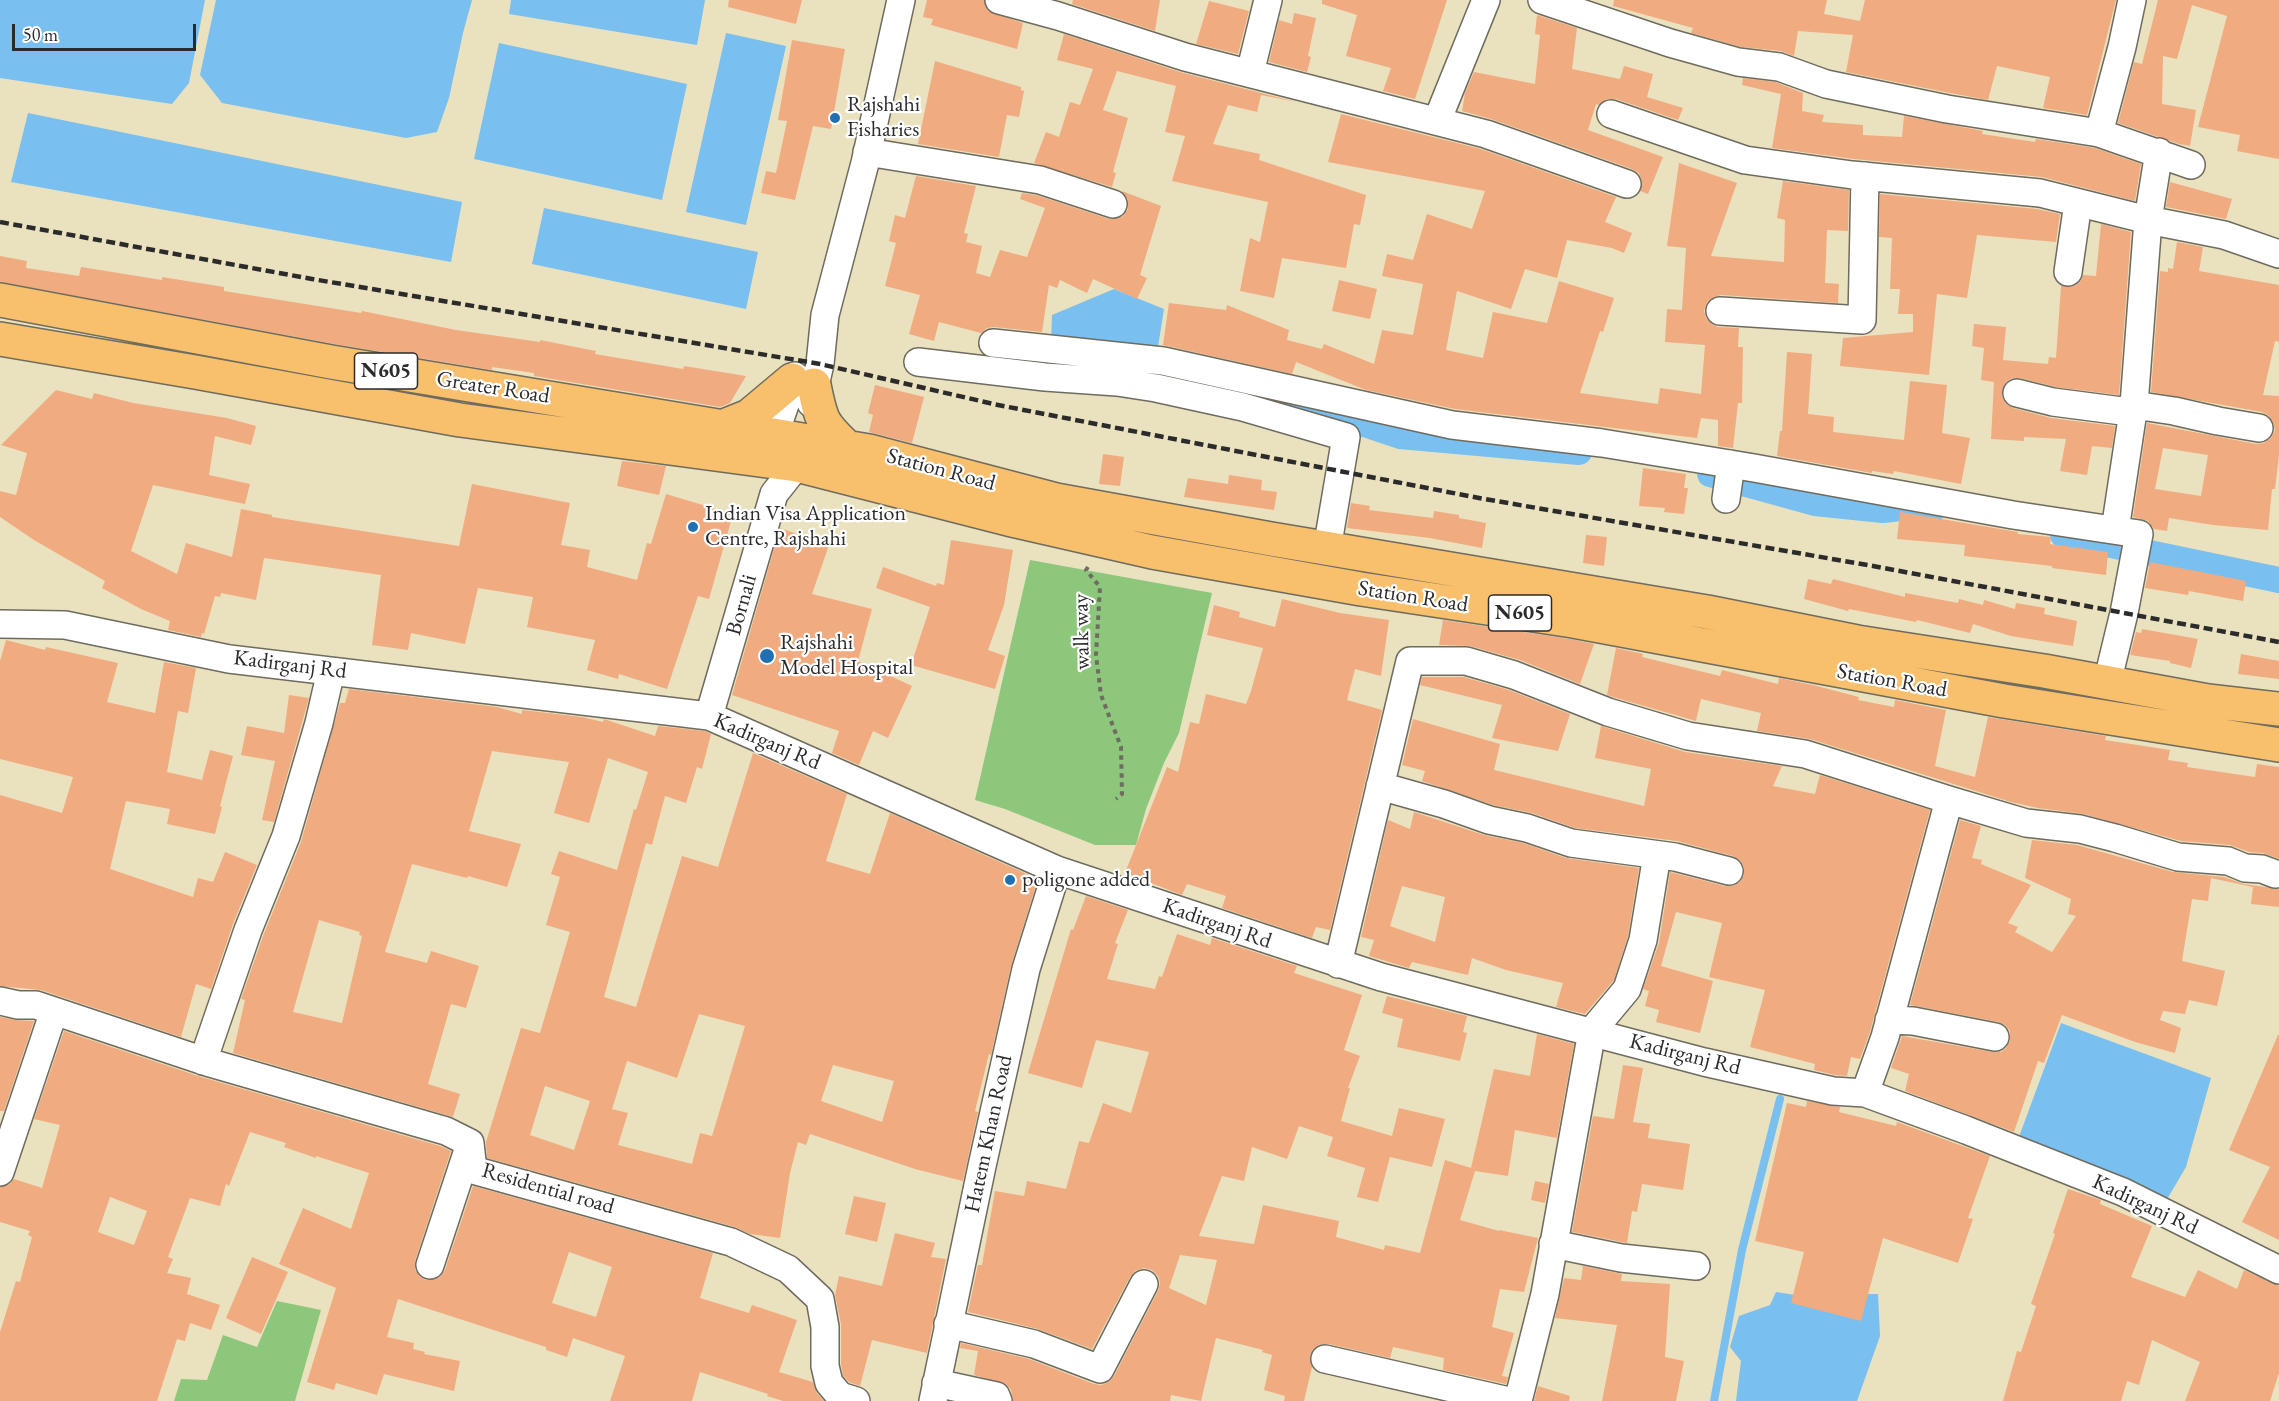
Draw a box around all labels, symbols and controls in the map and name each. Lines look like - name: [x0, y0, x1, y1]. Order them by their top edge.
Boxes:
- scale bar: [15, 12, 200, 50]
- text: 50 m: [23, 23, 58, 46]
- place label: Rajshahi Fisharies: [847, 92, 920, 144]
- marker: Rajshahi Fisharies: [828, 111, 842, 125]
- road number: N605: [354, 353, 418, 389]
- street label: Greater Road: [435, 366, 551, 410]
- street label: Station Road: [884, 443, 998, 497]
- place label: Indian Visa Application Centre, Rajshahi: [705, 501, 906, 552]
- marker: Indian Visa Application Centre, Rajshahi: [686, 520, 700, 534]
- street label: Bornali: [721, 571, 763, 639]
- street label: Station Road: [1356, 575, 1470, 619]
- street label: walk way: [1068, 594, 1096, 670]
- road number: N605: [1488, 595, 1552, 631]
- place label: Rajshahi Model Hospital: [780, 630, 913, 682]
- street label: Kadirganj Rd: [232, 645, 348, 685]
- marker: Rajshahi Model Hospital: [758, 647, 776, 665]
- street label: Station Road: [1835, 658, 1949, 704]
- street label: Kadirganj Rd: [709, 708, 825, 776]
- place label: poligone added: [1022, 867, 1150, 893]
- marker: poligone added: [1003, 873, 1017, 887]
- street label: Kadirganj Rd: [1159, 893, 1275, 955]
- street label: Kadirganj Rd: [1627, 1028, 1743, 1082]
- street label: Hatem Khan Road: [959, 1053, 1019, 1215]
- street label: Residential road: [479, 1157, 617, 1221]
- street label: Kadirganj Rd: [2088, 1169, 2202, 1241]

